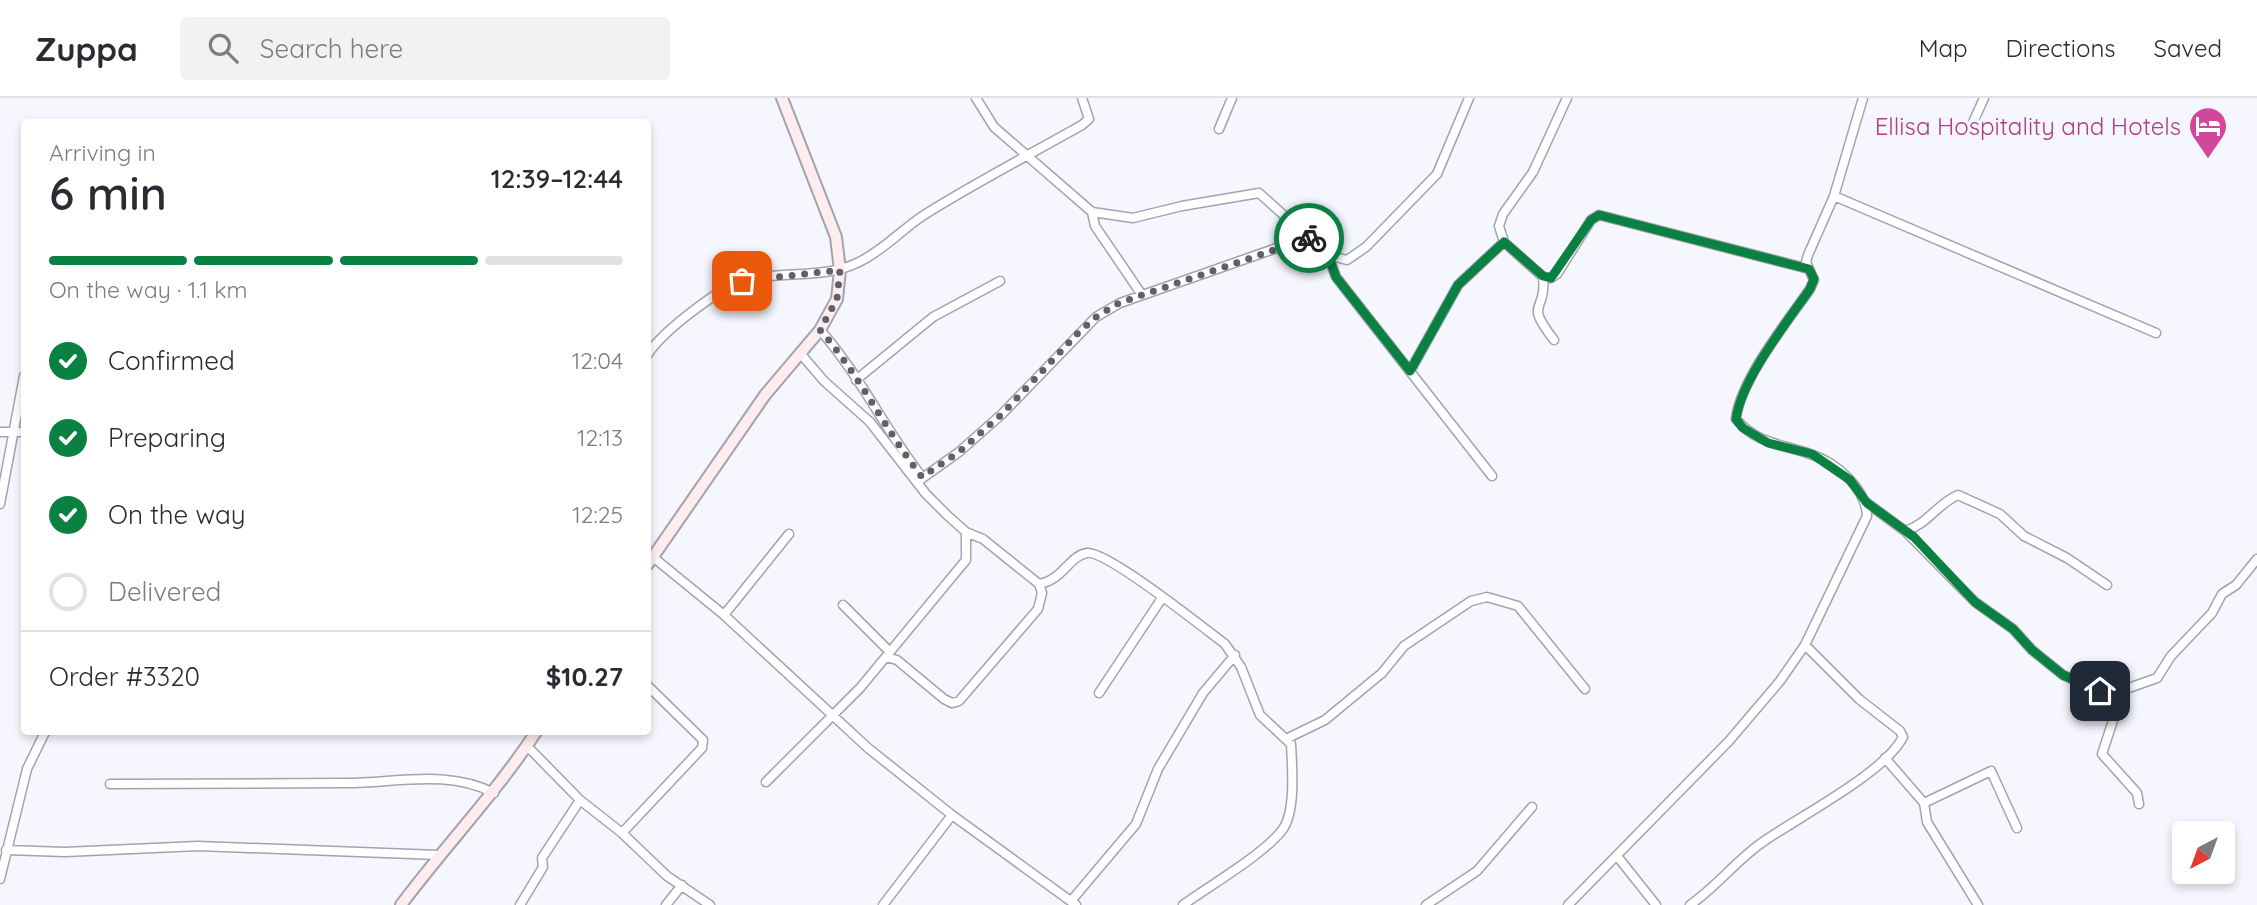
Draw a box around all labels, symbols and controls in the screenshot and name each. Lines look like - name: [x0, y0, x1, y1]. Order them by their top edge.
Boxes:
- search box: [180, 17, 670, 80]
- text: Zuppa: [35, 28, 138, 69]
- icon: search: [204, 29, 242, 67]
- text: Search here: [260, 32, 403, 65]
- text: Map: [1919, 33, 1968, 63]
- text: Directions: [2006, 33, 2116, 63]
- text: Saved: [2154, 33, 2222, 63]
- hotel icon: Ellisa Hospitality and Hotels: [2187, 105, 2229, 160]
- place label: Ellisa Hospitality and Hotels: [1875, 111, 2181, 141]
- text: Arriving in: [49, 138, 156, 167]
- text: 12:39–12:44: [491, 162, 623, 195]
- text: 6 min: [49, 164, 167, 222]
- courier: [1274, 203, 1344, 273]
- icon: bike: [1290, 219, 1328, 257]
- pin: [712, 251, 772, 311]
- icon: bag: [723, 262, 761, 300]
- text: On the way · 1.1 km: [49, 275, 248, 304]
- icon: check: [49, 342, 87, 380]
- text: Confirmed: [108, 344, 235, 377]
- text: 12:04: [572, 346, 623, 375]
- icon: check: [49, 419, 87, 457]
- text: Preparing: [108, 421, 226, 454]
- text: 12:13: [577, 423, 623, 452]
- icon: check: [49, 496, 87, 534]
- text: On the way: [108, 498, 246, 531]
- text: 12:25: [572, 500, 623, 529]
- text: Delivered: [108, 575, 221, 608]
- text: Order #3320: [49, 660, 200, 693]
- text: $10.27: [546, 660, 623, 693]
- pin: [2070, 661, 2130, 721]
- icon: home: [2081, 672, 2119, 710]
- north arrow: [2172, 821, 2235, 884]
- map controls: [2172, 821, 2235, 884]

